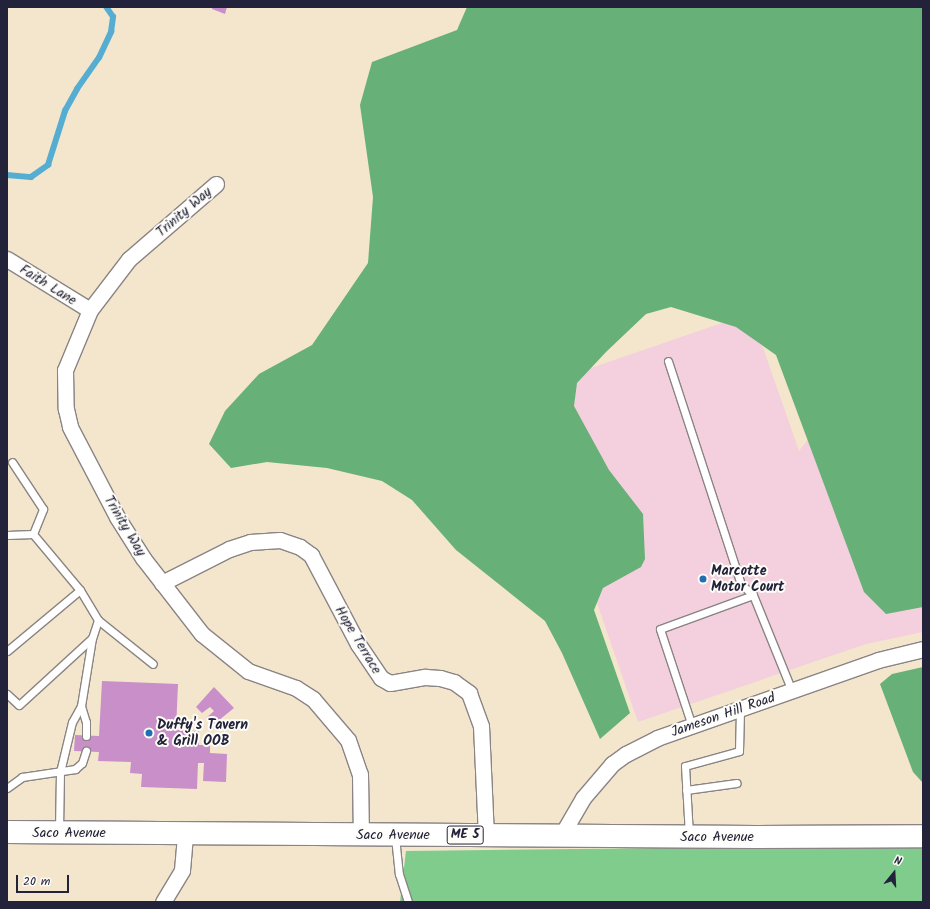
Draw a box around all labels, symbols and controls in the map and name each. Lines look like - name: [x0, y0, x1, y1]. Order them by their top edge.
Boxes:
- street label: Trinity Way: [153, 183, 215, 241]
- street label: Faith Lane: [17, 261, 79, 309]
- street label: Trinity Way: [100, 493, 150, 559]
- place label: Marcotte Motor Court: [711, 563, 784, 596]
- marker: Marcotte Motor Court: [698, 574, 708, 584]
- street label: Hope Terrace: [331, 603, 385, 677]
- street label: Jameson Hill Road: [669, 689, 777, 741]
- place label: Duffy's Tavern & Grill OOB: [157, 717, 248, 750]
- marker: Duffy's Tavern & Grill OOB: [144, 728, 154, 738]
- road number: ME 5: [446, 824, 484, 846]
- street label: Saco Avenue: [32, 825, 106, 841]
- street label: Saco Avenue: [356, 827, 430, 843]
- street label: Saco Avenue: [680, 829, 754, 845]
- text: N: [892, 852, 904, 871]
- north arrow: [874, 853, 914, 893]
- scale bar: [18, 867, 71, 893]
- text: 20 m: [23, 872, 50, 891]

